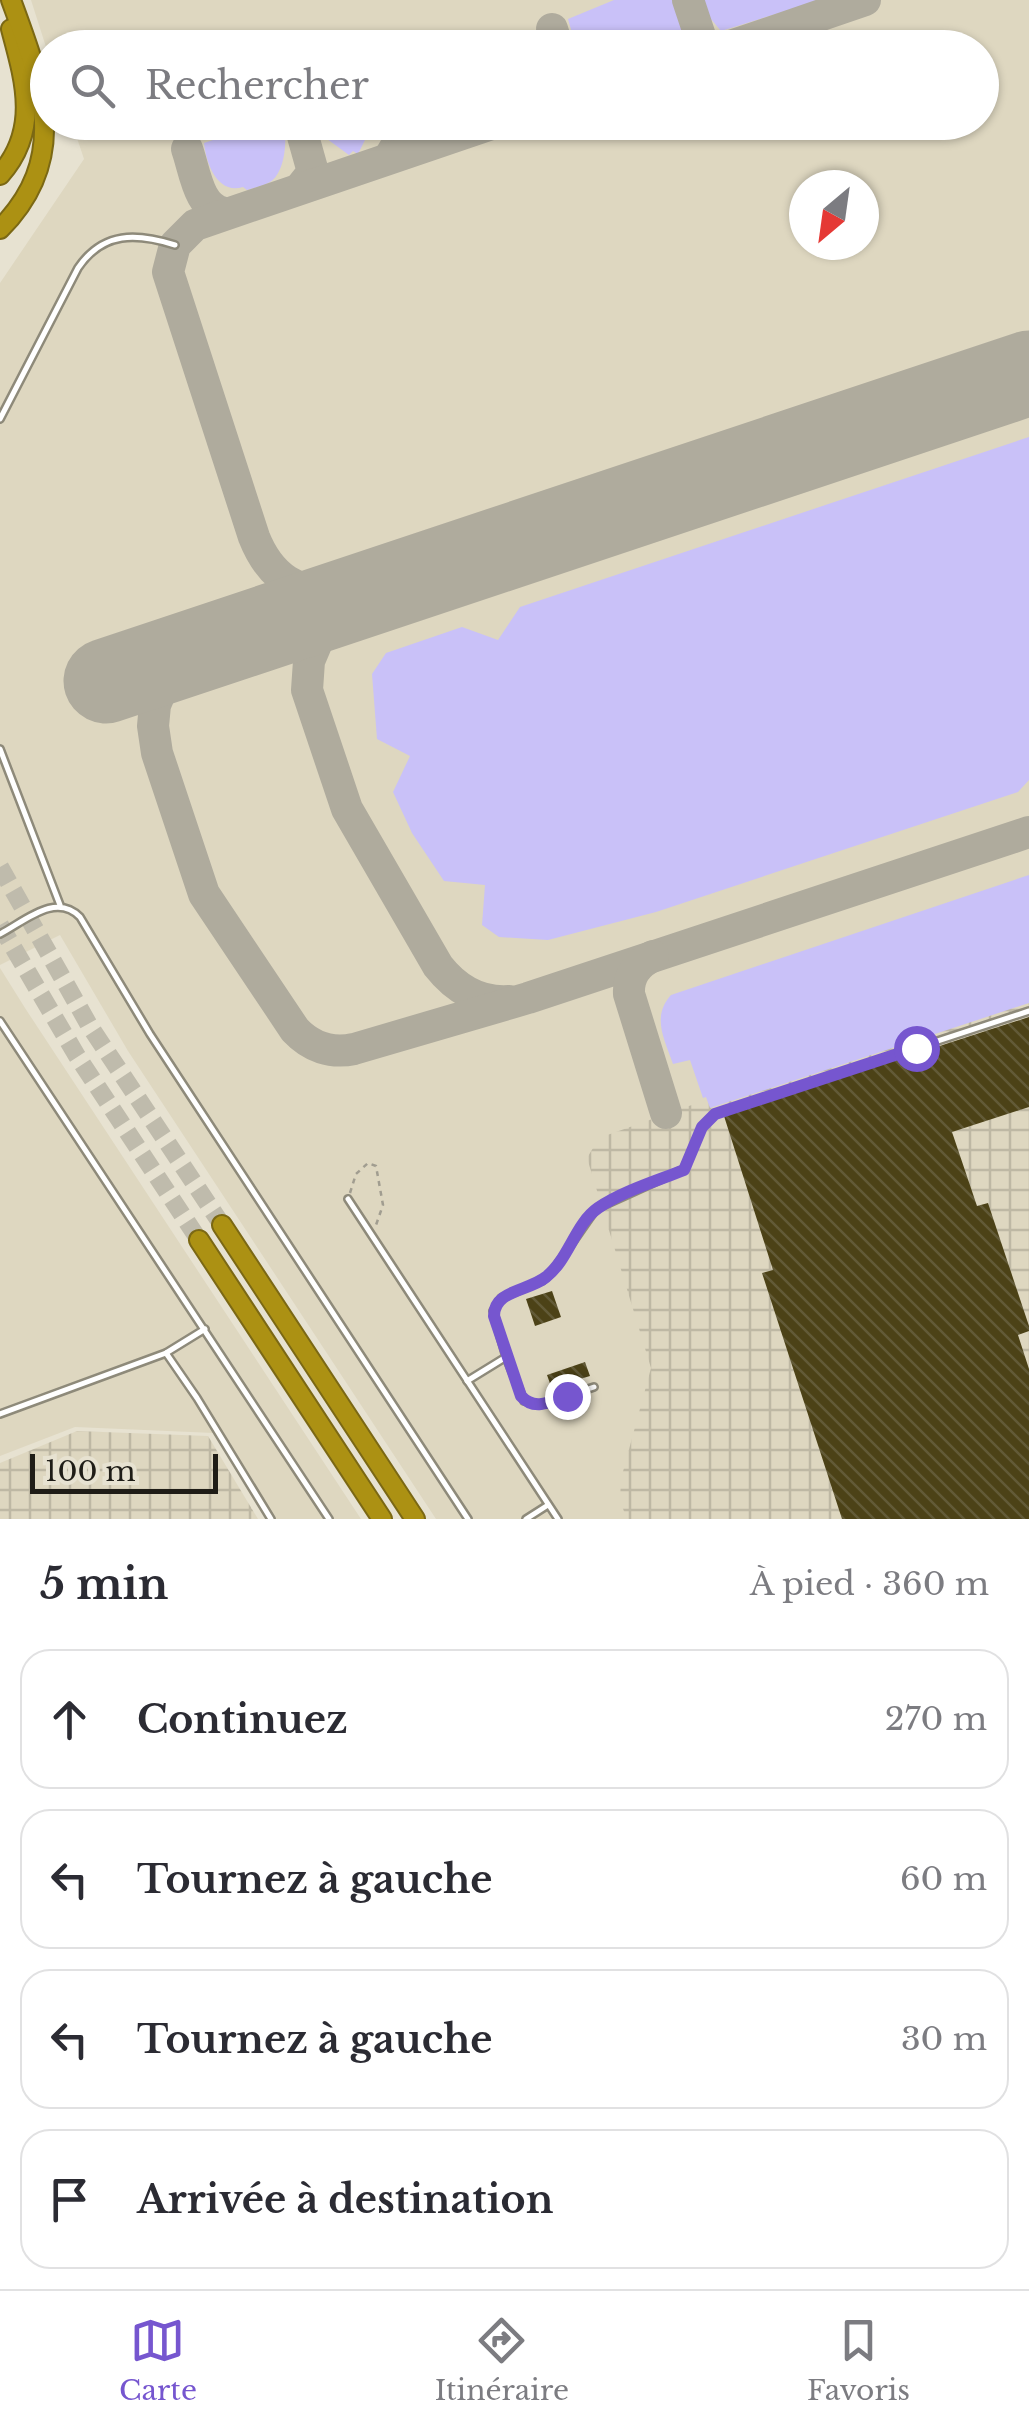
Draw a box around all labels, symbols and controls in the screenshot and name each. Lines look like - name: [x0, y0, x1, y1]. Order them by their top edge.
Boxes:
- search box: [30, 30, 999, 140]
- icon: search: [65, 58, 120, 113]
- text: Rechercher: [145, 62, 369, 109]
- north arrow: [789, 170, 879, 260]
- route start: [894, 1026, 940, 1072]
- route end: [545, 1374, 591, 1420]
- scale bar: [30, 1449, 218, 1494]
- text: 100 m: [45, 1454, 136, 1489]
- text: 5 min: [40, 1558, 168, 1610]
- text: À pied · 360 m: [750, 1564, 989, 1604]
- icon: ahead: [42, 1692, 97, 1747]
- text: Continuez: [137, 1696, 348, 1743]
- text: 270 m: [885, 1699, 987, 1739]
- icon: left: [42, 1852, 97, 1907]
- text: Tournez à gauche: [137, 1856, 493, 1903]
- text: 60 m: [900, 1859, 987, 1899]
- icon: left: [42, 2012, 97, 2067]
- text: Tournez à gauche: [137, 2016, 493, 2063]
- text: 30 m: [901, 2019, 987, 2059]
- icon: arrive: [42, 2172, 97, 2227]
- text: Arrivée à destination: [137, 2176, 553, 2223]
- tab: Carte: [119, 2313, 197, 2408]
- tab: Itinéraire: [435, 2313, 569, 2408]
- tab: Favoris: [807, 2313, 910, 2408]

